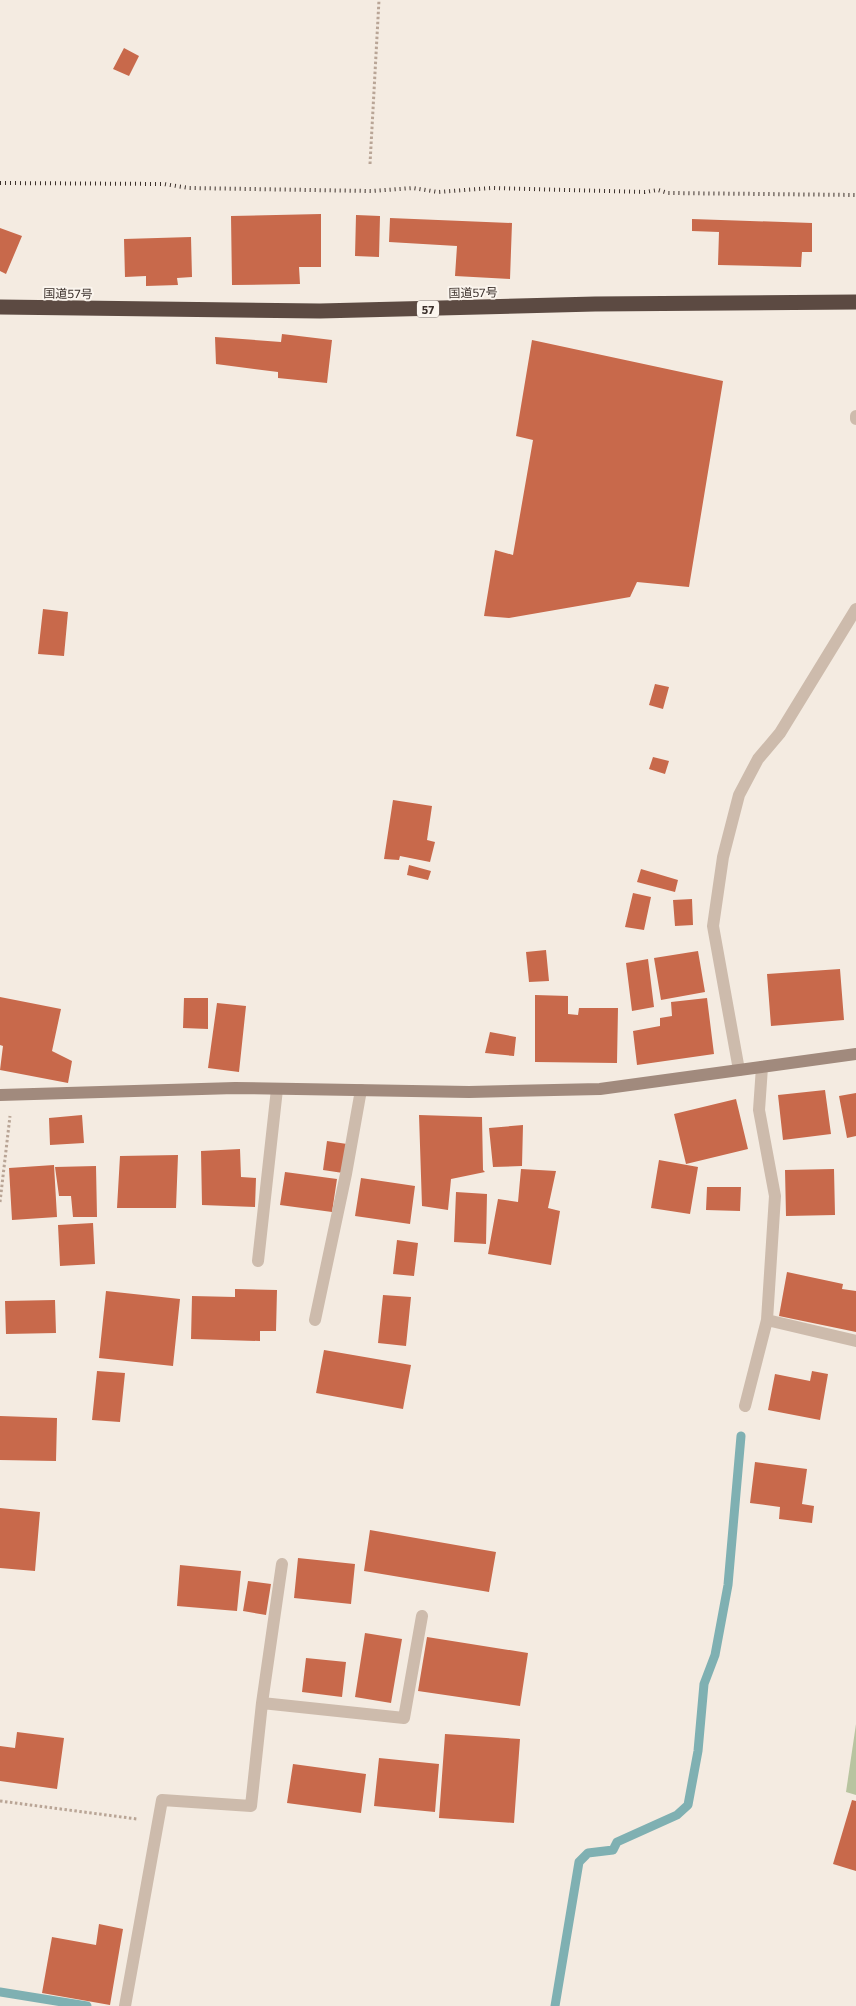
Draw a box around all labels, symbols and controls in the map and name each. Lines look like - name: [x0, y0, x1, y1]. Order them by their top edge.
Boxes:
- street label: 国道57号: [448, 285, 498, 299]
- street label: 国道57号: [43, 286, 93, 300]
- road number: 57: [417, 300, 439, 318]

